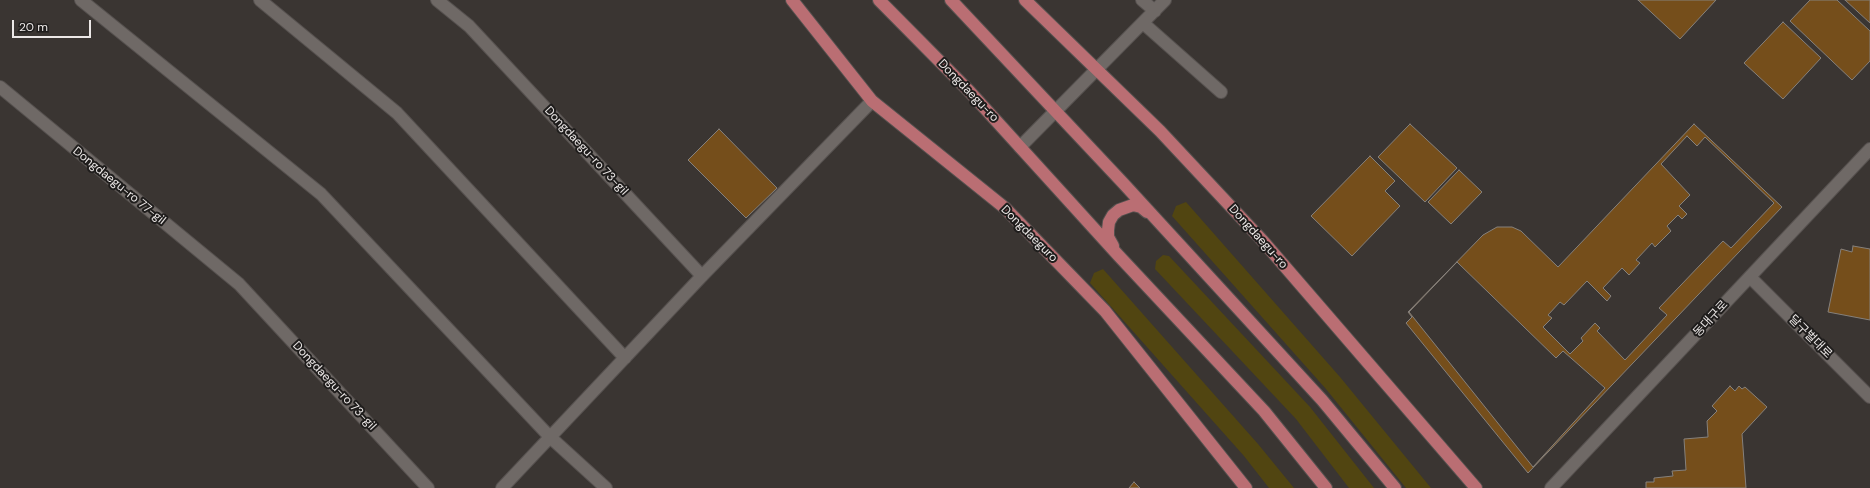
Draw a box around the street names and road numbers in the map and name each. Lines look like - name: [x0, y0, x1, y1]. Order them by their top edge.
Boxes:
- street label: Dongdaegu-ro: [935, 57, 1001, 125]
- street label: Dongdaegu-ro 73-gil: [541, 104, 631, 198]
- street label: Dongdaegu-ro 77-gil: [70, 144, 168, 228]
- street label: Dongdaegu-ro: [1226, 202, 1290, 272]
- street label: Dongdaeguro: [998, 203, 1060, 265]
- street label: 동대구로: [1691, 298, 1731, 340]
- street label: 달구벌대로: [1785, 312, 1835, 362]
- street label: Dongdaegu-ro 73-gil: [289, 339, 379, 433]

